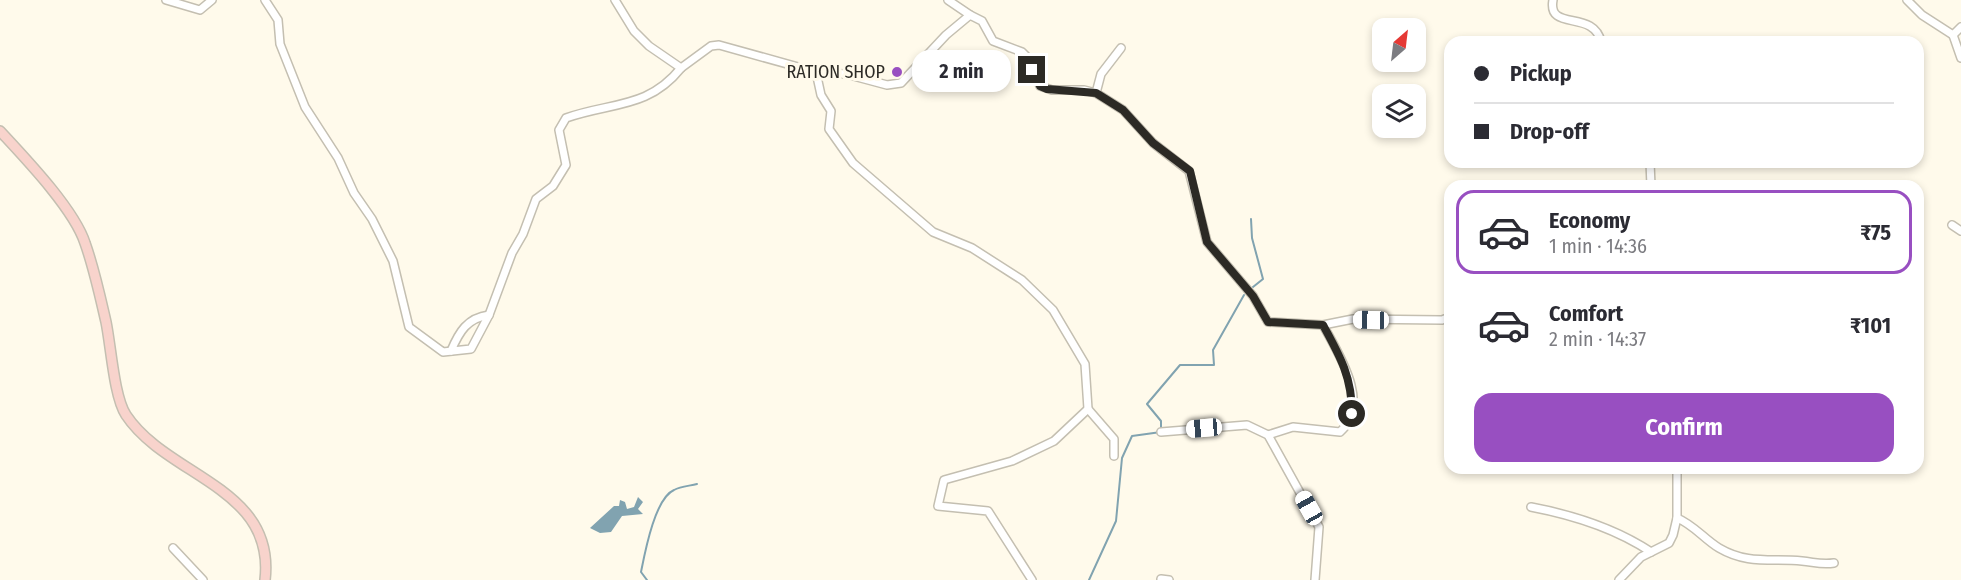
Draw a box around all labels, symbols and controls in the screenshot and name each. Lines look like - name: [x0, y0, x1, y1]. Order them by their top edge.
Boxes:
- north arrow: [1372, 18, 1426, 72]
- map controls: [1372, 18, 1426, 138]
- callout: 2 min: [912, 49, 1011, 91]
- route end: [1018, 56, 1045, 83]
- text: 2 min: [939, 59, 984, 83]
- text: Pickup: [1510, 60, 1572, 87]
- place label: RATION SHOP: [787, 61, 885, 83]
- marker: RATION SHOP: [890, 65, 904, 79]
- button: layers: [1372, 84, 1426, 138]
- text: Drop-off: [1510, 118, 1589, 145]
- icon: car: [1477, 205, 1531, 259]
- text: Economy: [1549, 207, 1630, 234]
- text: ₹75: [1860, 219, 1891, 246]
- text: 1 min · 14:36: [1549, 234, 1647, 258]
- icon: car: [1477, 298, 1531, 352]
- text: Comfort: [1549, 300, 1623, 327]
- car: [1353, 311, 1389, 329]
- text: ₹101: [1850, 312, 1891, 339]
- text: 2 min · 14:37: [1549, 327, 1646, 351]
- button: Confirm: [1474, 393, 1894, 462]
- route start: [1338, 400, 1365, 427]
- car: [1185, 417, 1223, 439]
- car: [1292, 488, 1326, 528]

